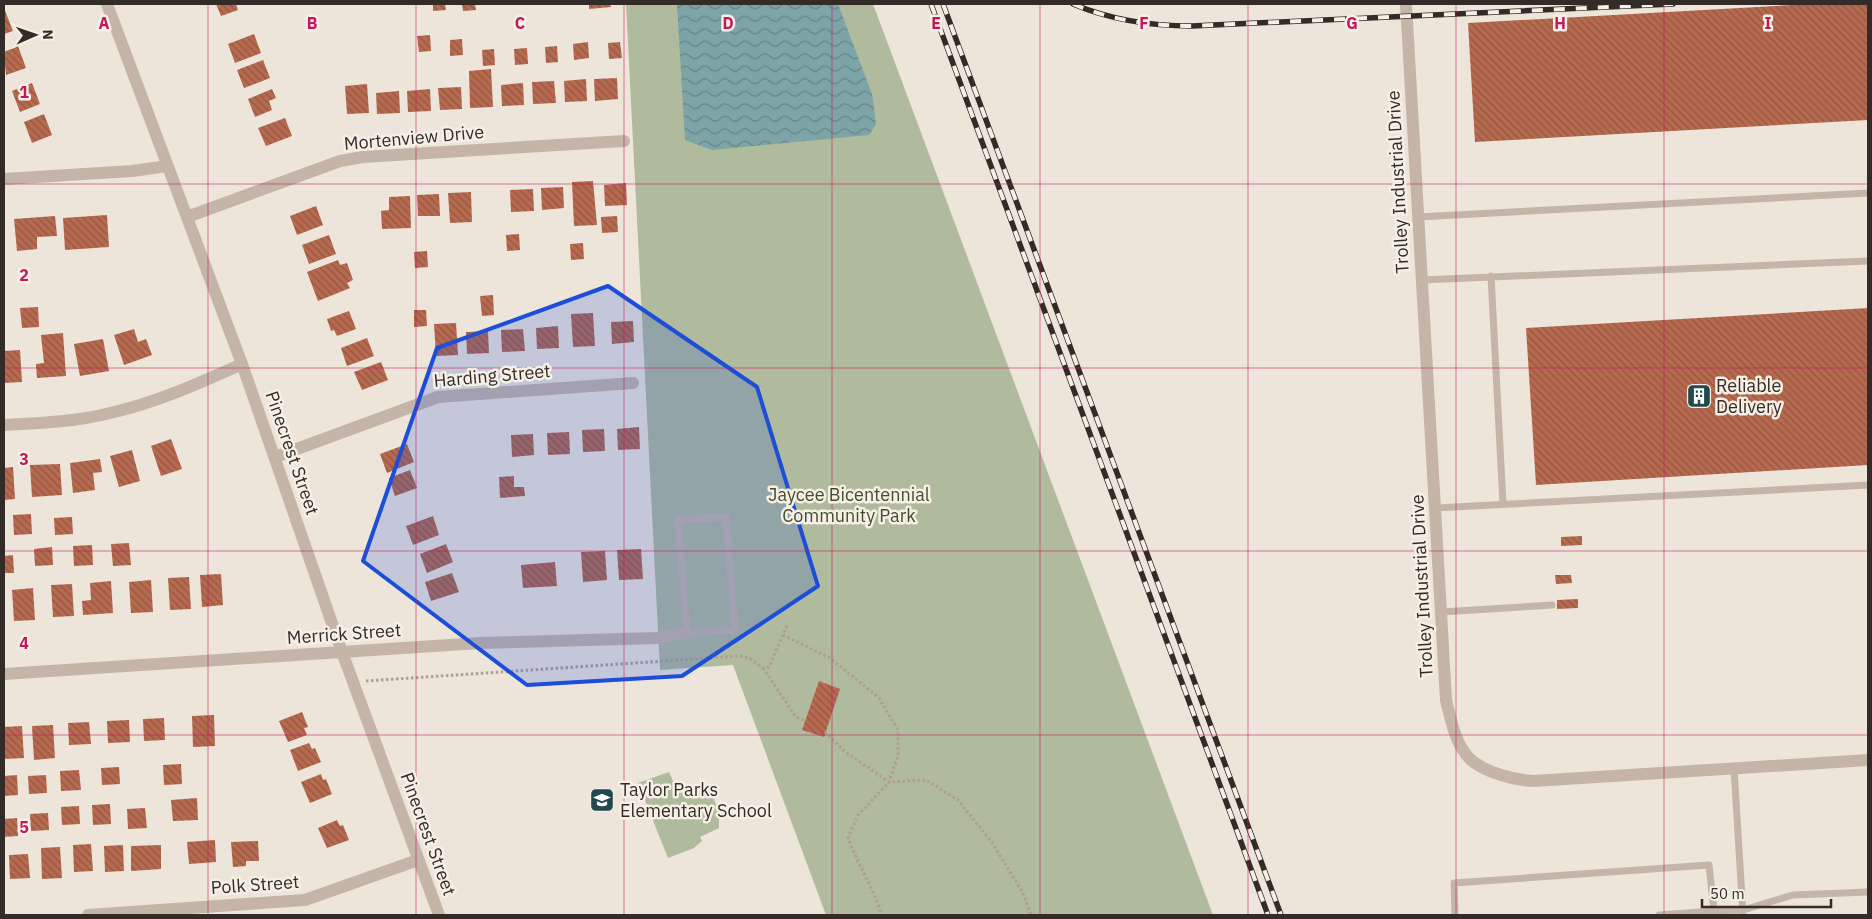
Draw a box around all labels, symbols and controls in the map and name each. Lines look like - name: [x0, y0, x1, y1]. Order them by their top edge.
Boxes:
- north arrow: [10, 10, 60, 60]
- text: A: [99, 13, 110, 33]
- text: B: [307, 13, 318, 33]
- text: C: [515, 13, 525, 33]
- text: D: [722, 13, 734, 33]
- text: E: [931, 13, 941, 33]
- text: F: [1139, 13, 1149, 33]
- text: G: [1346, 13, 1358, 33]
- text: H: [1554, 13, 1566, 33]
- text: I: [1765, 13, 1772, 33]
- text: N: [39, 29, 57, 40]
- text: 1: [19, 82, 29, 102]
- street label: Trolley Industrial Drive: [1381, 90, 1414, 274]
- street label: Mortenview Drive: [343, 120, 485, 155]
- text: 2: [19, 265, 29, 285]
- street label: Harding Street: [433, 359, 551, 392]
- place label: Reliable Delivery: [1716, 374, 1782, 418]
- building icon: Reliable Delivery: [1686, 383, 1712, 409]
- street label: Pinecrest Street: [261, 388, 324, 518]
- text: 3: [19, 449, 29, 469]
- park label: Jaycee Bicentennial Community Park: [768, 483, 930, 527]
- street label: Trolley Industrial Drive: [1405, 494, 1438, 678]
- street label: Merrick Street: [286, 618, 402, 649]
- text: 4: [19, 633, 29, 653]
- street label: Pinecrest Street: [396, 769, 461, 899]
- place label: Taylor Parks Elementary School: [620, 778, 772, 822]
- school or university icon: Taylor Parks Elementary School: [589, 787, 615, 813]
- text: 5: [19, 817, 29, 837]
- street label: Polk Street: [210, 870, 300, 899]
- scale bar: [1702, 876, 1831, 908]
- text: 50 m: [1710, 884, 1745, 903]

